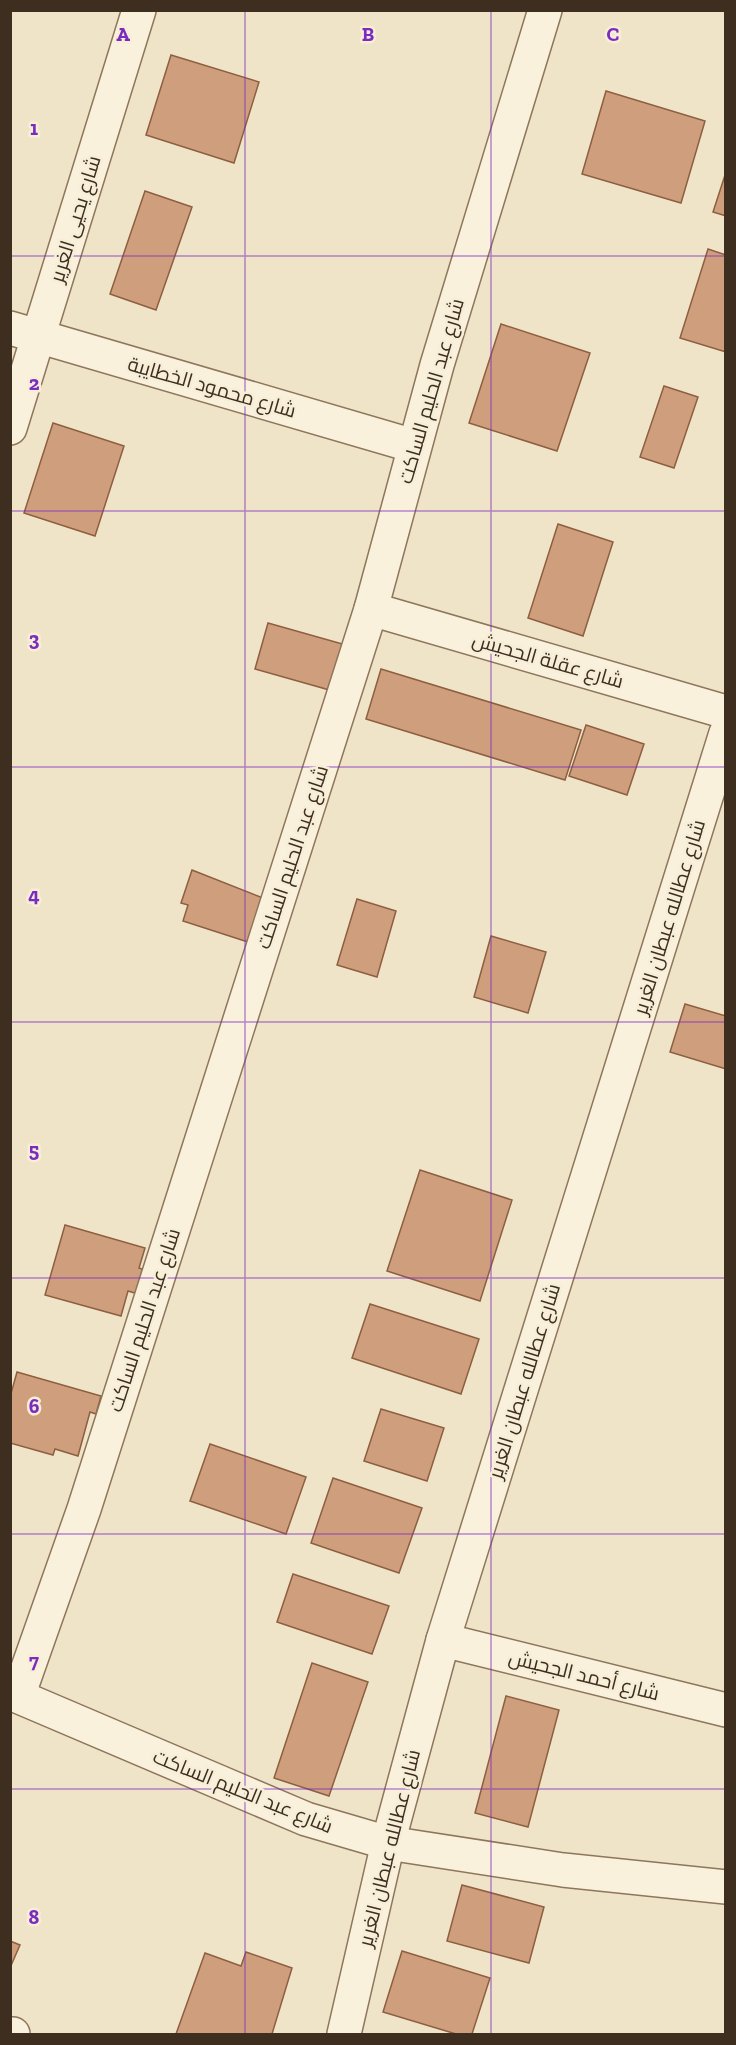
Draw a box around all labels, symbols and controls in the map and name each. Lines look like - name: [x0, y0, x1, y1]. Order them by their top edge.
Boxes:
- text: A: [116, 22, 130, 46]
- text: B: [362, 22, 374, 46]
- text: C: [607, 22, 620, 46]
- text: 1: [30, 116, 38, 140]
- street label: شارع يحيى الغرير: [44, 153, 108, 287]
- street label: شارع عبد الحليم الساكت: [393, 296, 471, 487]
- street label: شارع محمود الخطايبة: [124, 351, 299, 424]
- text: 2: [29, 371, 40, 395]
- text: 3: [29, 627, 40, 651]
- street label: شارع عقلة الجحيش: [469, 627, 626, 695]
- street label: شارع عبد الحليم الساكت: [251, 762, 335, 953]
- street label: شارع عطالله عبطان الغرير: [628, 817, 712, 1019]
- text: 4: [28, 883, 40, 907]
- text: 5: [29, 1138, 39, 1162]
- street label: شارع عبد الحليم الساكت: [103, 1225, 187, 1416]
- street label: شارع عطالله عبطان الغرير: [483, 1281, 567, 1483]
- text: 6: [29, 1394, 40, 1418]
- street label: شارع أحمد الجحيش: [506, 1645, 662, 1707]
- text: 7: [29, 1649, 39, 1673]
- street label: شارع عبد الحليم الساكت: [149, 1744, 336, 1840]
- street label: شارع عطالله عبطان الغرير: [353, 1747, 427, 1951]
- text: 8: [29, 1905, 40, 1929]

